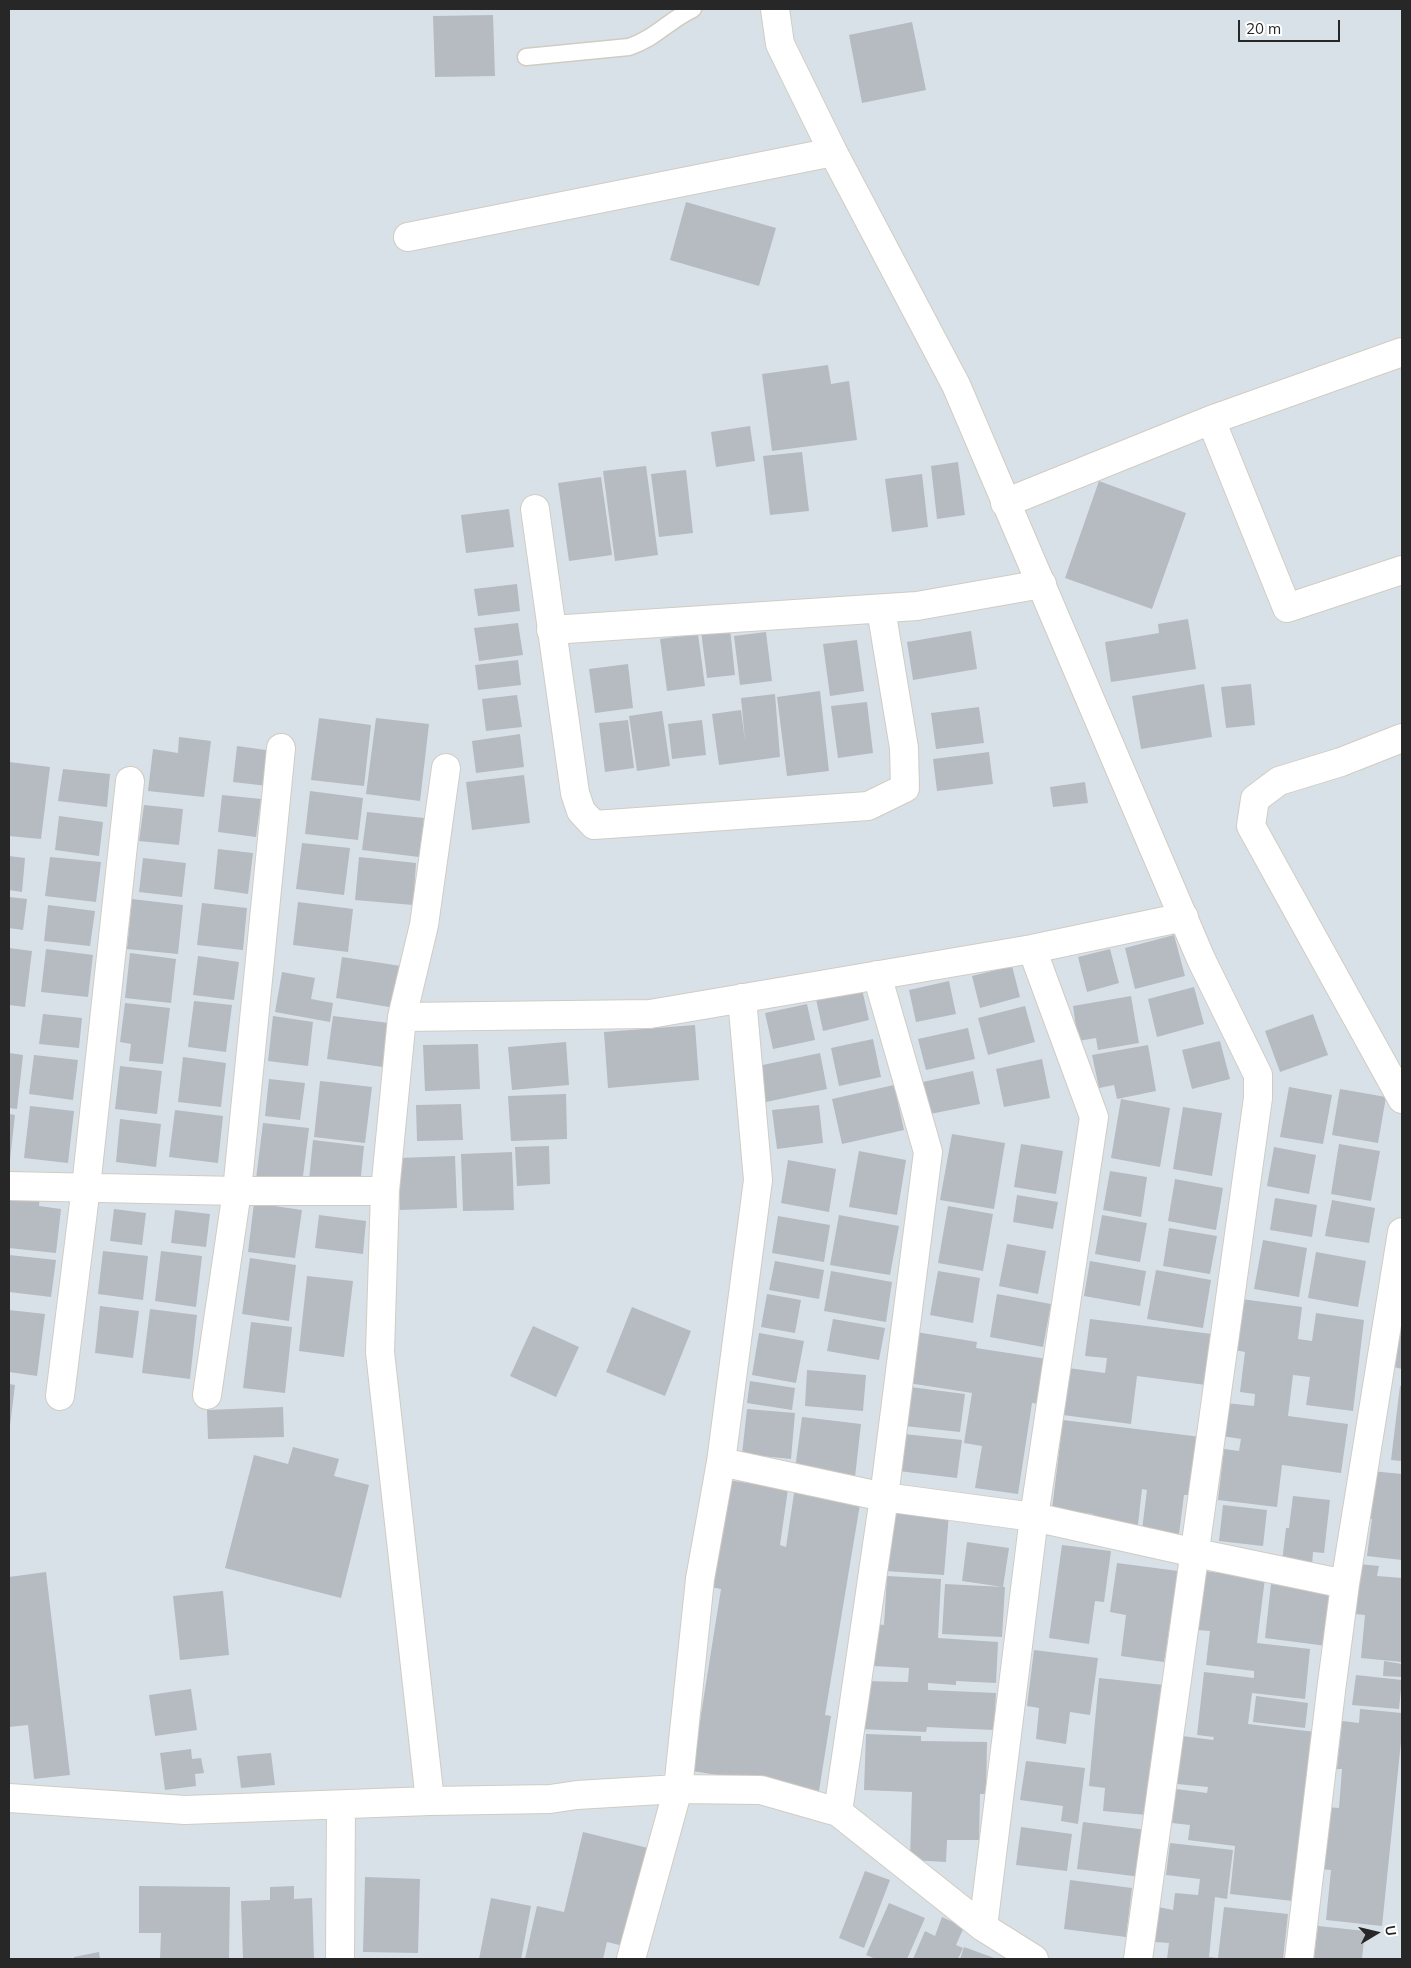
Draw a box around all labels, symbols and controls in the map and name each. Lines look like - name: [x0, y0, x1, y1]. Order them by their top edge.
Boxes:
- scale bar: [1241, 10, 1344, 42]
- text: 20 m: [1246, 19, 1281, 38]
- north arrow: [1351, 1908, 1401, 1958]
- text: U: [1381, 1924, 1401, 1937]

